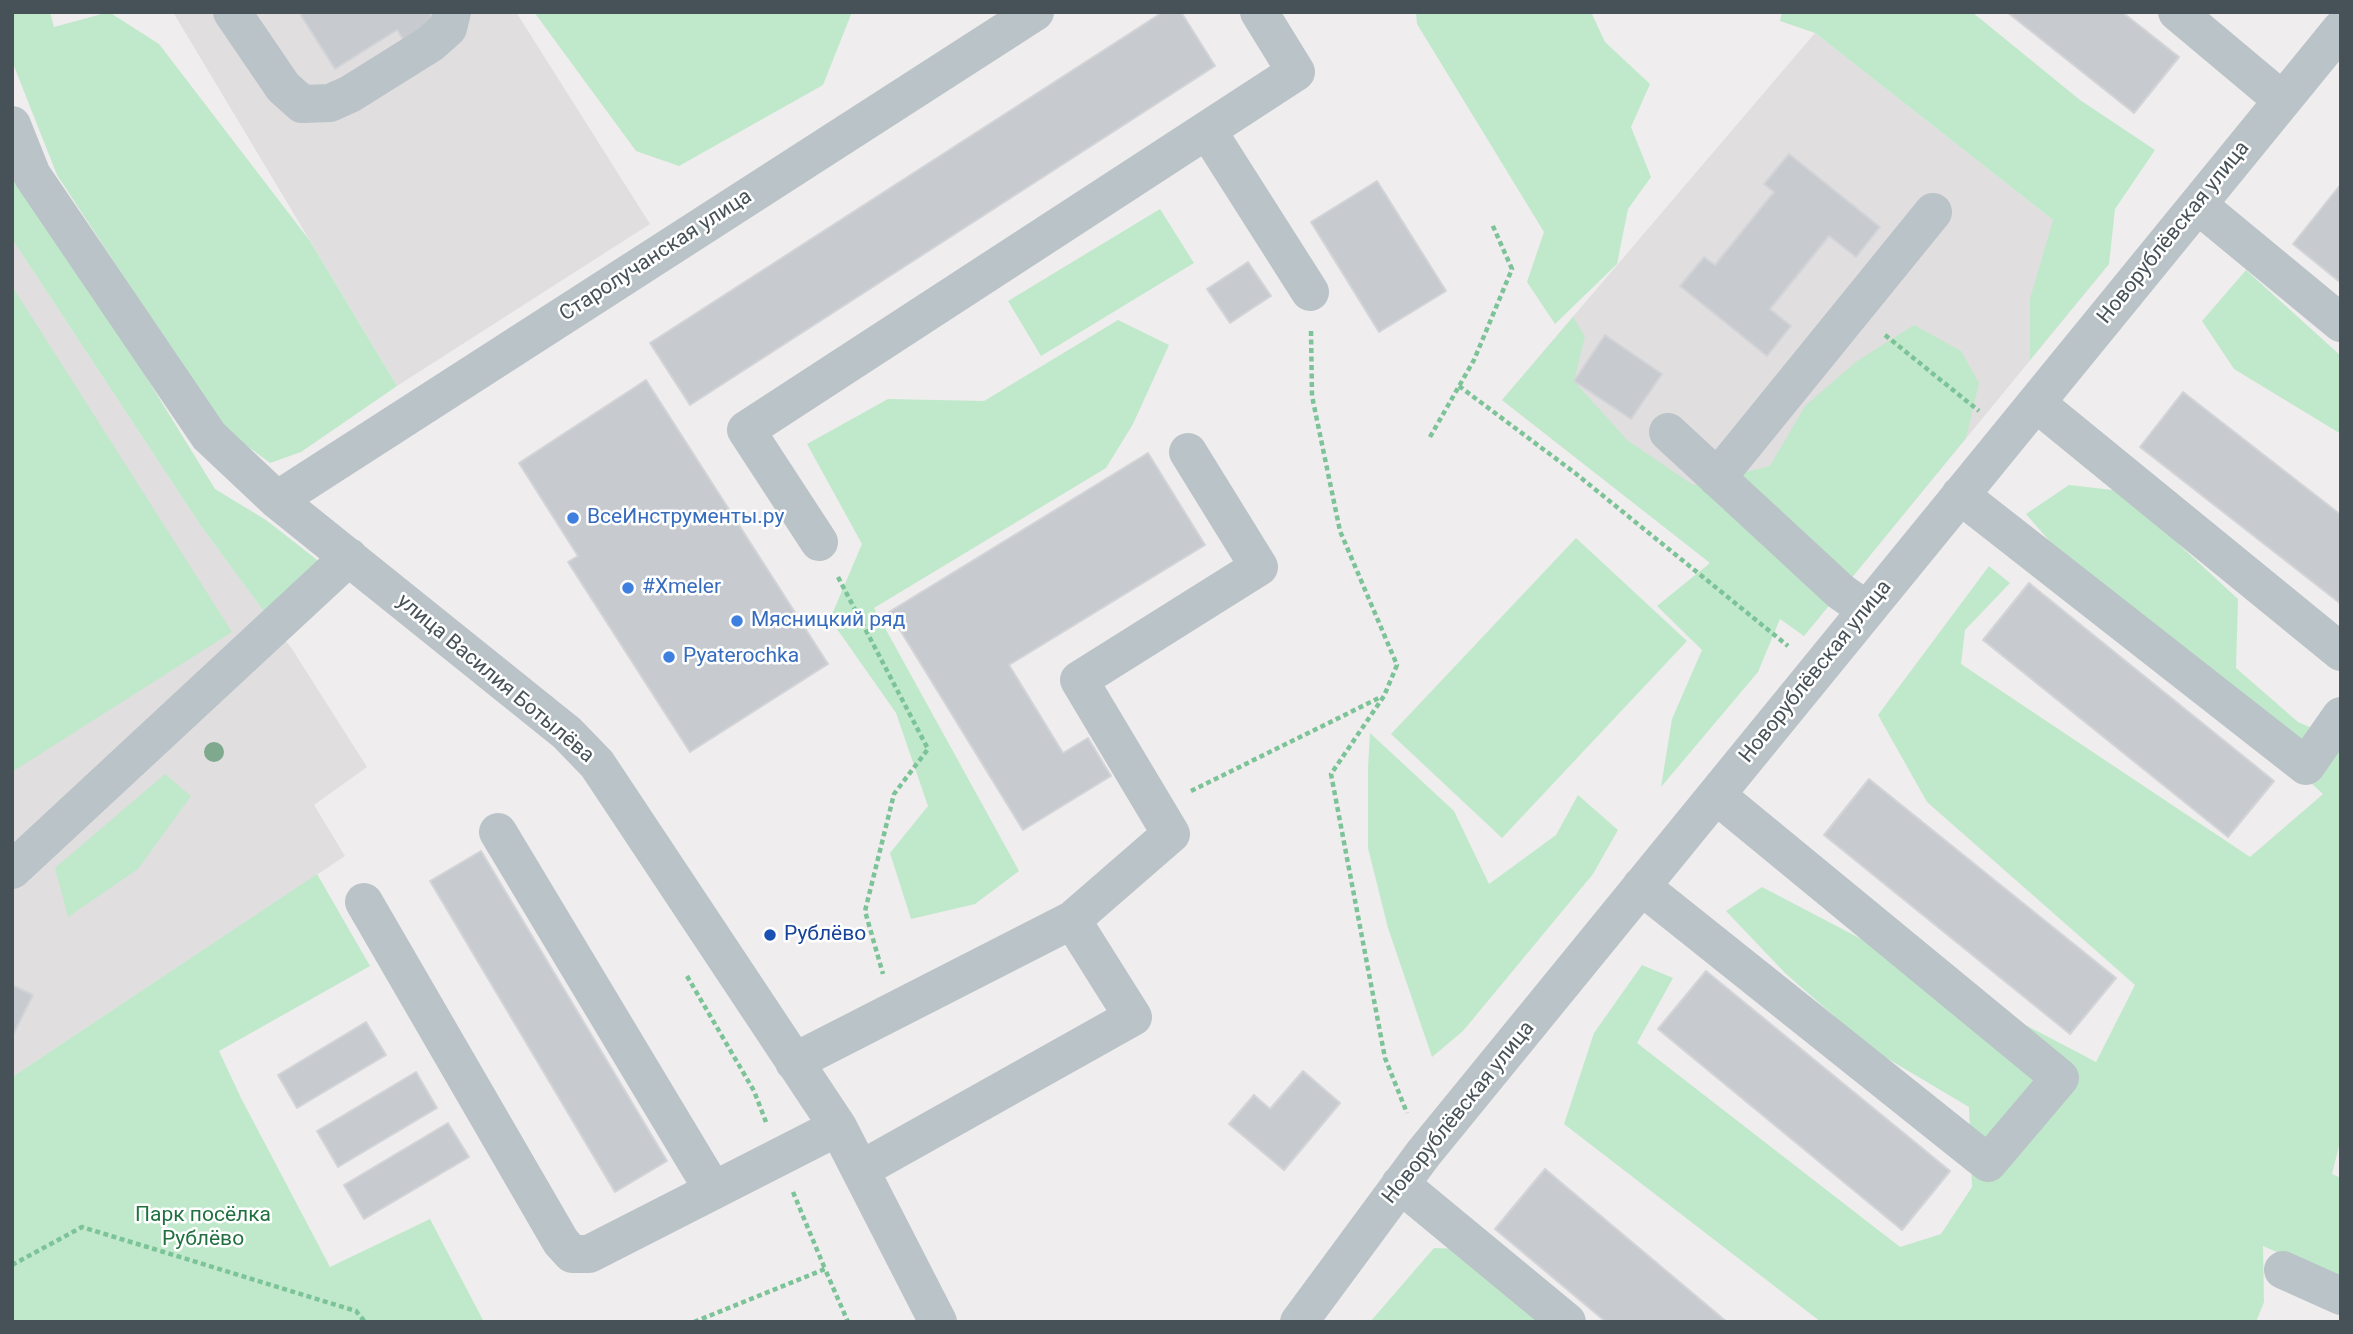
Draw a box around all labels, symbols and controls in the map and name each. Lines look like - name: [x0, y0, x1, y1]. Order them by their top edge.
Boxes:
- street label: Новорублёвская улица: [2093, 137, 2255, 329]
- street label: Старолучанская улица: [555, 184, 757, 328]
- place label: ВсеИнструменты.ру: [587, 505, 784, 531]
- marker: ВсеИнструменты.ру: [565, 510, 581, 526]
- place label: #Xmeler: [642, 575, 721, 601]
- street label: Новорублёвская улица: [1735, 576, 1897, 768]
- marker: #Xmeler: [620, 580, 636, 596]
- street label: улица Василия Ботылёва: [391, 589, 599, 769]
- place label: Мясницкий ряд: [751, 608, 905, 634]
- marker: Мясницкий ряд: [729, 613, 745, 629]
- place label: Pyaterochka: [683, 644, 799, 670]
- marker: Pyaterochka: [661, 649, 677, 665]
- place label: Рублёво: [784, 922, 866, 948]
- marker: Рублёво: [762, 927, 778, 943]
- street label: Новорублёвская улица: [1378, 1017, 1540, 1209]
- park label: Парк посёлка Рублёво: [135, 1203, 271, 1253]

